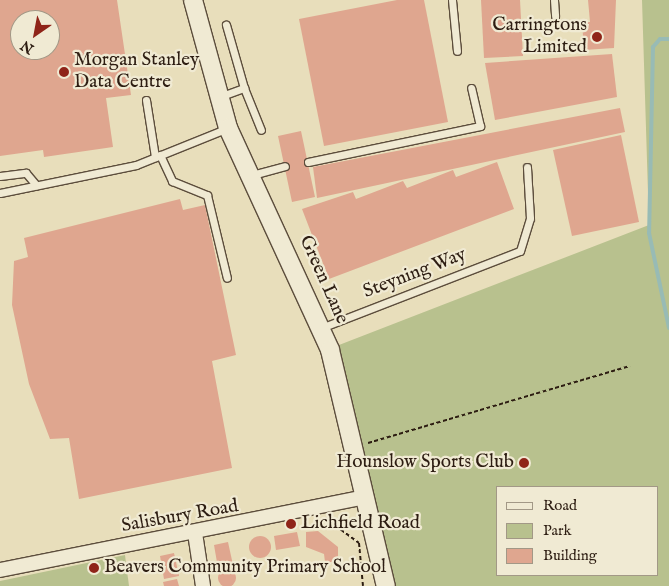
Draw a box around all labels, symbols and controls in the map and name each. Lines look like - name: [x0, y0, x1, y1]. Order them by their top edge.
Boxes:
- north arrow: [10, 10, 60, 60]
- place label: Carringtons Limited: [492, 15, 587, 59]
- marker: Carringtons Limited: [591, 31, 603, 43]
- text: N: [17, 36, 37, 58]
- place label: Morgan Stanley Data Centre: [74, 50, 199, 94]
- marker: Morgan Stanley Data Centre: [58, 66, 70, 78]
- street label: Green Lane: [293, 232, 353, 328]
- street label: Steyning Way: [360, 244, 470, 304]
- place label: Hounslow Sports Club: [336, 452, 514, 474]
- marker: Hounslow Sports Club: [518, 457, 530, 469]
- legend: [497, 486, 659, 576]
- street label: Salisbury Road: [120, 496, 240, 538]
- text: Road: [543, 496, 577, 515]
- place label: Lichfield Road: [301, 513, 420, 535]
- marker: Lichfield Road: [285, 518, 297, 530]
- text: Park: [543, 521, 572, 540]
- text: Building: [543, 546, 597, 565]
- place label: Beavers Community Primary School: [104, 557, 386, 579]
- marker: Beavers Community Primary School: [88, 562, 100, 574]

